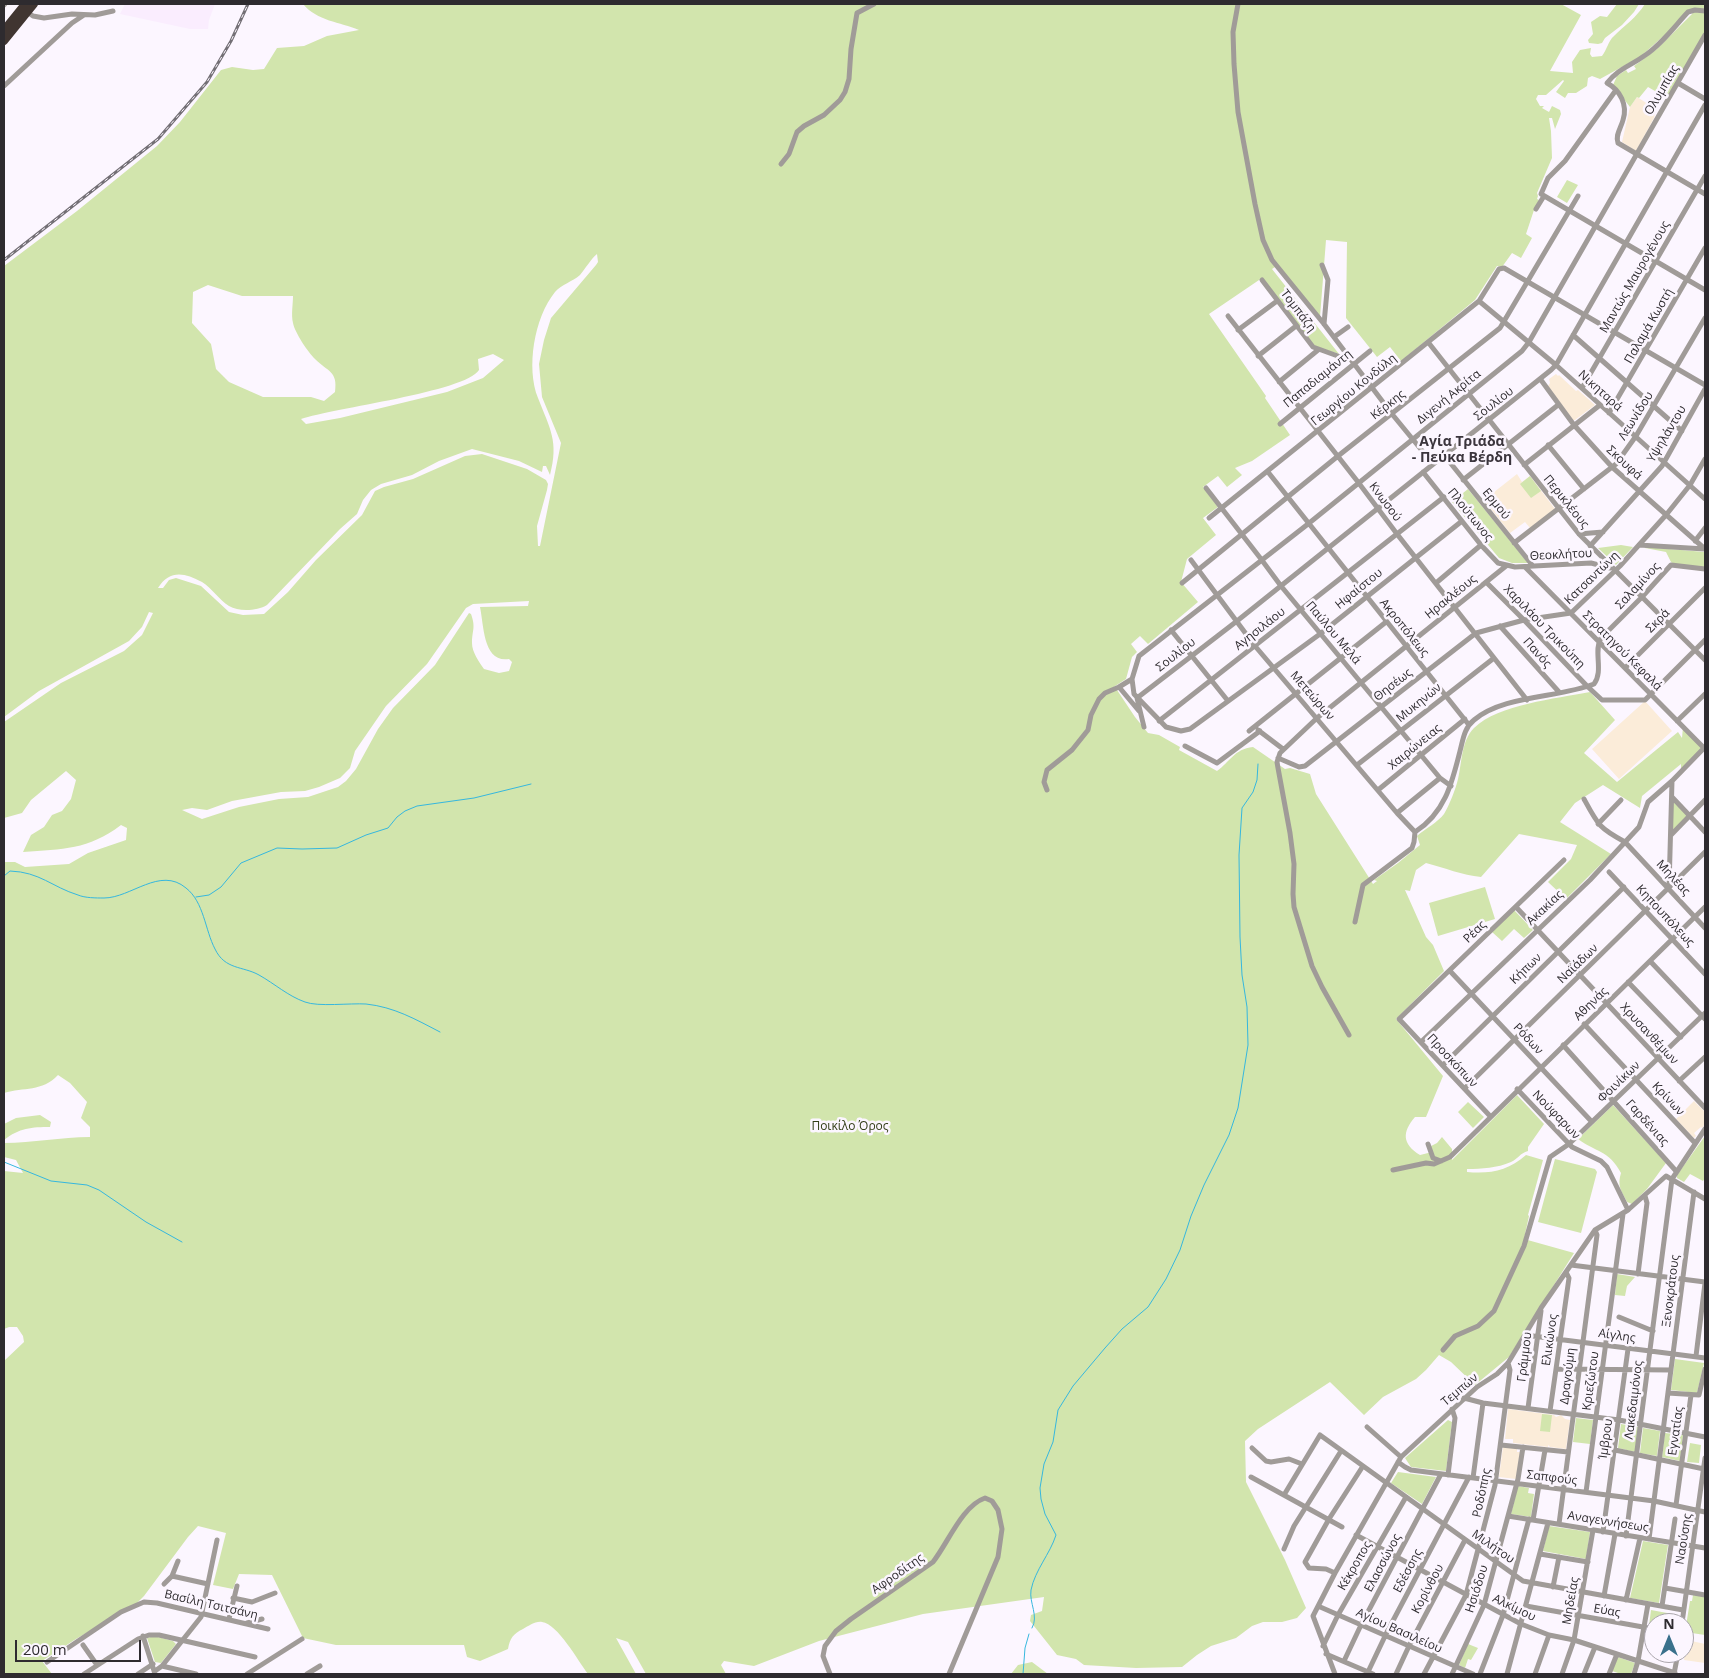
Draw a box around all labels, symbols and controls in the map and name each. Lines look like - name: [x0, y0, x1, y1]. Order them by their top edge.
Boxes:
- street label: Ολυμπίας: [1642, 62, 1682, 118]
- street label: Μαντώς Μαυρογένους: [1597, 218, 1673, 336]
- street label: Παλαμά Κωστή: [1622, 286, 1676, 366]
- street label: Τομπάζη: [1277, 287, 1319, 335]
- street label: Παπαδιαμάντη: [1281, 347, 1355, 411]
- street label: Γεωργίου Κονδύλη: [1308, 351, 1400, 429]
- street label: Διγενή Ακρίτα: [1414, 367, 1484, 427]
- street label: Νικηταρά: [1575, 367, 1625, 415]
- street label: Σουλίου: [1471, 384, 1517, 424]
- street label: Κέρκης: [1368, 387, 1408, 423]
- street label: Λεωνίδου: [1615, 389, 1657, 443]
- street label: Υψηλάντου: [1644, 403, 1690, 465]
- district label: Αγία Τριάδα - Πεύκα Βέρδη: [1412, 434, 1512, 467]
- street label: Σκουφά: [1603, 443, 1645, 483]
- street label: Περικλέους: [1540, 472, 1592, 532]
- street label: Κνωσού: [1366, 480, 1404, 524]
- street label: Πλούτωνος: [1444, 486, 1496, 544]
- street label: Ερμού: [1479, 486, 1513, 522]
- street label: Θεοκλήτου: [1529, 546, 1593, 564]
- street label: Κατσαντώνη: [1562, 548, 1622, 608]
- street label: Σαλαμίνος: [1613, 560, 1663, 612]
- street label: Ηφαίστου: [1333, 566, 1385, 612]
- street label: Ηρακλέους: [1422, 572, 1480, 622]
- street label: Χαριλάου Τρικούπη: [1500, 582, 1588, 672]
- street label: Ακροπόλεως: [1376, 596, 1432, 660]
- street label: Παύλου Μελά: [1303, 599, 1363, 667]
- street label: Αγησιλάου: [1232, 605, 1288, 653]
- street label: Σκρά: [1643, 606, 1673, 636]
- street label: Στρατηγού Κεφαλά: [1579, 608, 1665, 694]
- street label: Σουλίου: [1153, 635, 1199, 675]
- street label: Πανός: [1520, 635, 1554, 671]
- street label: Θησέως: [1371, 666, 1415, 704]
- street label: Μετεώρων: [1287, 669, 1337, 723]
- street label: Μυκηνών: [1393, 680, 1445, 726]
- street label: Χαιρώνειας: [1386, 721, 1444, 773]
- street label: Μηλέας: [1653, 857, 1693, 899]
- street label: Κηπουπόλεως: [1633, 882, 1697, 950]
- street label: Ακακίας: [1524, 887, 1566, 929]
- street label: Ρέας: [1461, 918, 1489, 946]
- street label: Ναϊάδων: [1555, 941, 1601, 987]
- street label: Κήπων: [1507, 951, 1545, 987]
- street label: Αθηνάς: [1571, 984, 1611, 1024]
- street label: Χρυσανθέμων: [1617, 1000, 1681, 1068]
- street label: Ρόδων: [1510, 1020, 1546, 1058]
- street label: Προσκόπων: [1424, 1031, 1480, 1091]
- street label: Φοινίκων: [1595, 1058, 1643, 1106]
- street label: Κρίνων: [1649, 1079, 1687, 1119]
- street label: Νούφαρων: [1529, 1088, 1583, 1142]
- street label: Γαρδένιας: [1622, 1097, 1672, 1149]
- park label: Ποικίλο Όρος: [811, 1120, 889, 1134]
- street label: Ξενοκράτους: [1659, 1254, 1683, 1328]
- street label: Ελικώνος: [1539, 1313, 1561, 1367]
- street label: Αίγλης: [1597, 1326, 1637, 1346]
- street label: Γράμμου: [1515, 1331, 1535, 1383]
- street label: Δραγούμη: [1557, 1347, 1579, 1405]
- street label: Κριεζώτου: [1580, 1350, 1602, 1412]
- street label: Λακεδαιμόνος: [1622, 1360, 1646, 1440]
- street label: Τεμπών: [1439, 1371, 1481, 1409]
- street label: Εγνατίας: [1665, 1405, 1687, 1457]
- street label: Ίμβρου: [1596, 1418, 1616, 1460]
- street label: Ροδόπης: [1470, 1467, 1494, 1519]
- street label: Σαπφούς: [1526, 1468, 1578, 1488]
- street label: Αναγεννήσεως: [1566, 1508, 1650, 1536]
- street label: Ναούσης: [1673, 1512, 1695, 1566]
- street label: Μιλήτου: [1469, 1527, 1517, 1567]
- street label: Ελασσώνος: [1362, 1531, 1404, 1595]
- street label: Κέκροπος: [1335, 1539, 1375, 1593]
- street label: Εδέσσης: [1391, 1547, 1425, 1595]
- street label: Αφροδίτης: [869, 1551, 927, 1597]
- street label: Κορίνθου: [1409, 1562, 1447, 1616]
- street label: Ησιόδου: [1463, 1563, 1491, 1615]
- street label: Μηδείας: [1560, 1576, 1582, 1626]
- street label: Βασίλη Τσιτσάνη: [163, 1587, 259, 1623]
- street label: Αλκίμου: [1490, 1591, 1538, 1625]
- street label: Εύας: [1592, 1602, 1622, 1620]
- street label: Αγίου Βασιλείου: [1354, 1606, 1444, 1656]
- north arrow: [1644, 1613, 1694, 1663]
- text: N: [1663, 1614, 1675, 1633]
- scale bar: [18, 1630, 144, 1662]
- text: 200 m: [23, 1639, 67, 1659]

